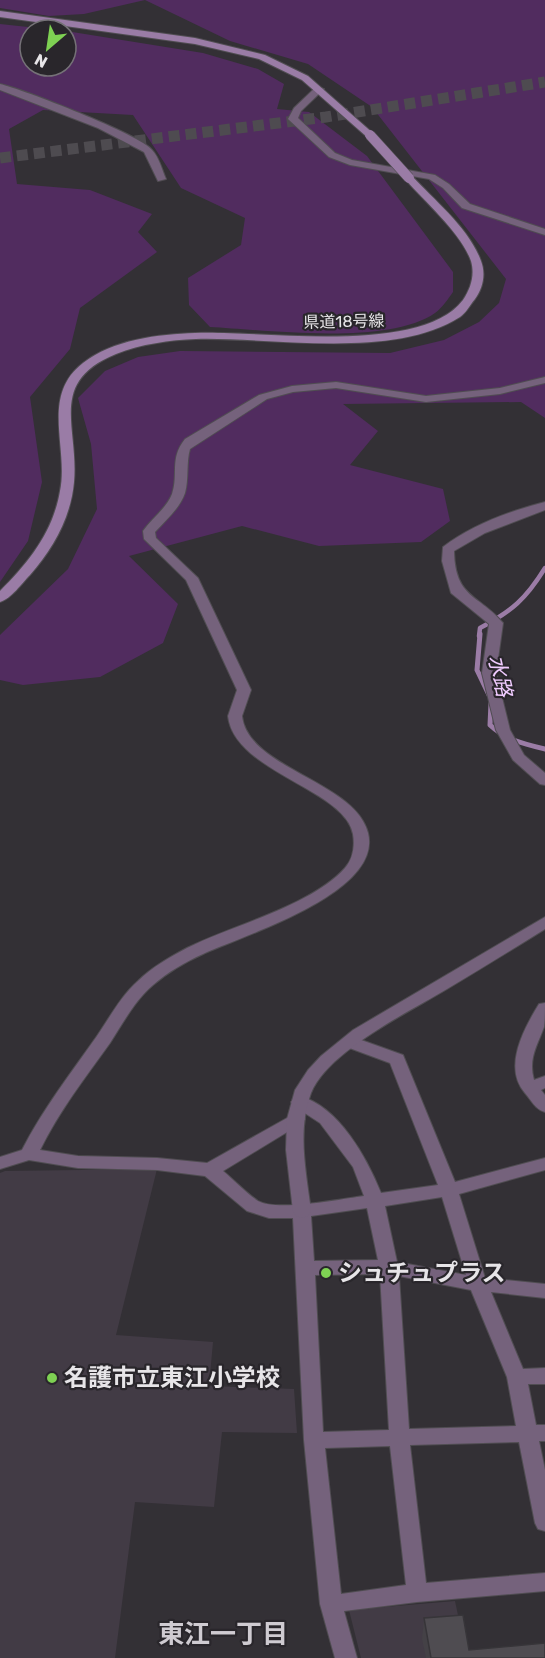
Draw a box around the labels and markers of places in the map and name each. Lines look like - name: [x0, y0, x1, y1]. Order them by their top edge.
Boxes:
- place label: シュチュプラス: [338, 1259, 506, 1287]
- marker: シュチュプラス: [319, 1266, 333, 1280]
- place label: 名護市立東江小学校: [64, 1364, 280, 1392]
- marker: 名護市立東江小学校: [45, 1371, 59, 1385]

